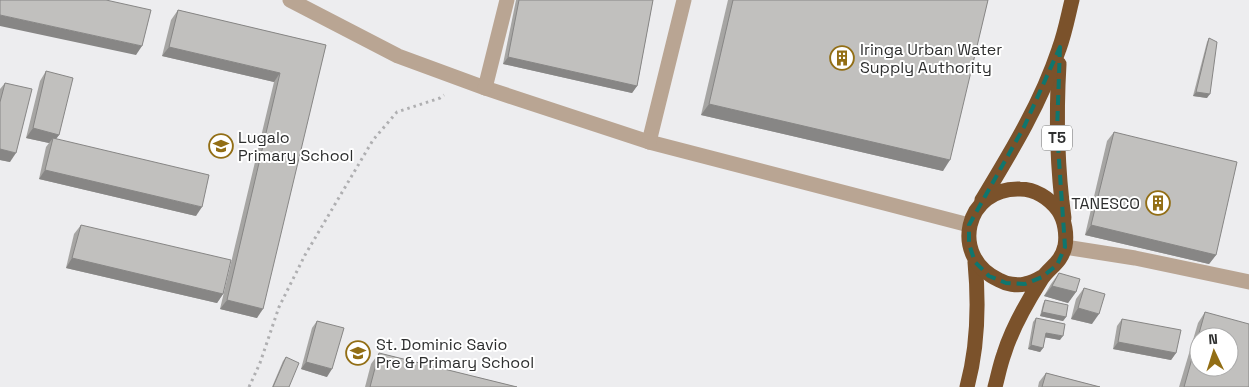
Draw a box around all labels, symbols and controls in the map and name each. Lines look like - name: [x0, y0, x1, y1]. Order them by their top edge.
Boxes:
- place label: Iringa Urban Water Supply Authority: [860, 39, 1002, 78]
- building icon: Iringa Urban Water Supply Authority: [829, 45, 855, 71]
- road number: T5: [1042, 126, 1072, 150]
- place label: Lugalo Primary School: [238, 127, 353, 166]
- school or university icon: Lugalo Primary School: [208, 133, 234, 159]
- building icon: TANESCO: [1145, 190, 1171, 216]
- place label: TANESCO: [1071, 193, 1140, 214]
- north arrow: [1189, 327, 1239, 377]
- text: N: [1208, 330, 1218, 348]
- place label: St. Dominic Savio Pre & Primary School: [376, 334, 534, 373]
- school or university icon: St. Dominic Savio Pre & Primary School: [345, 340, 371, 366]

